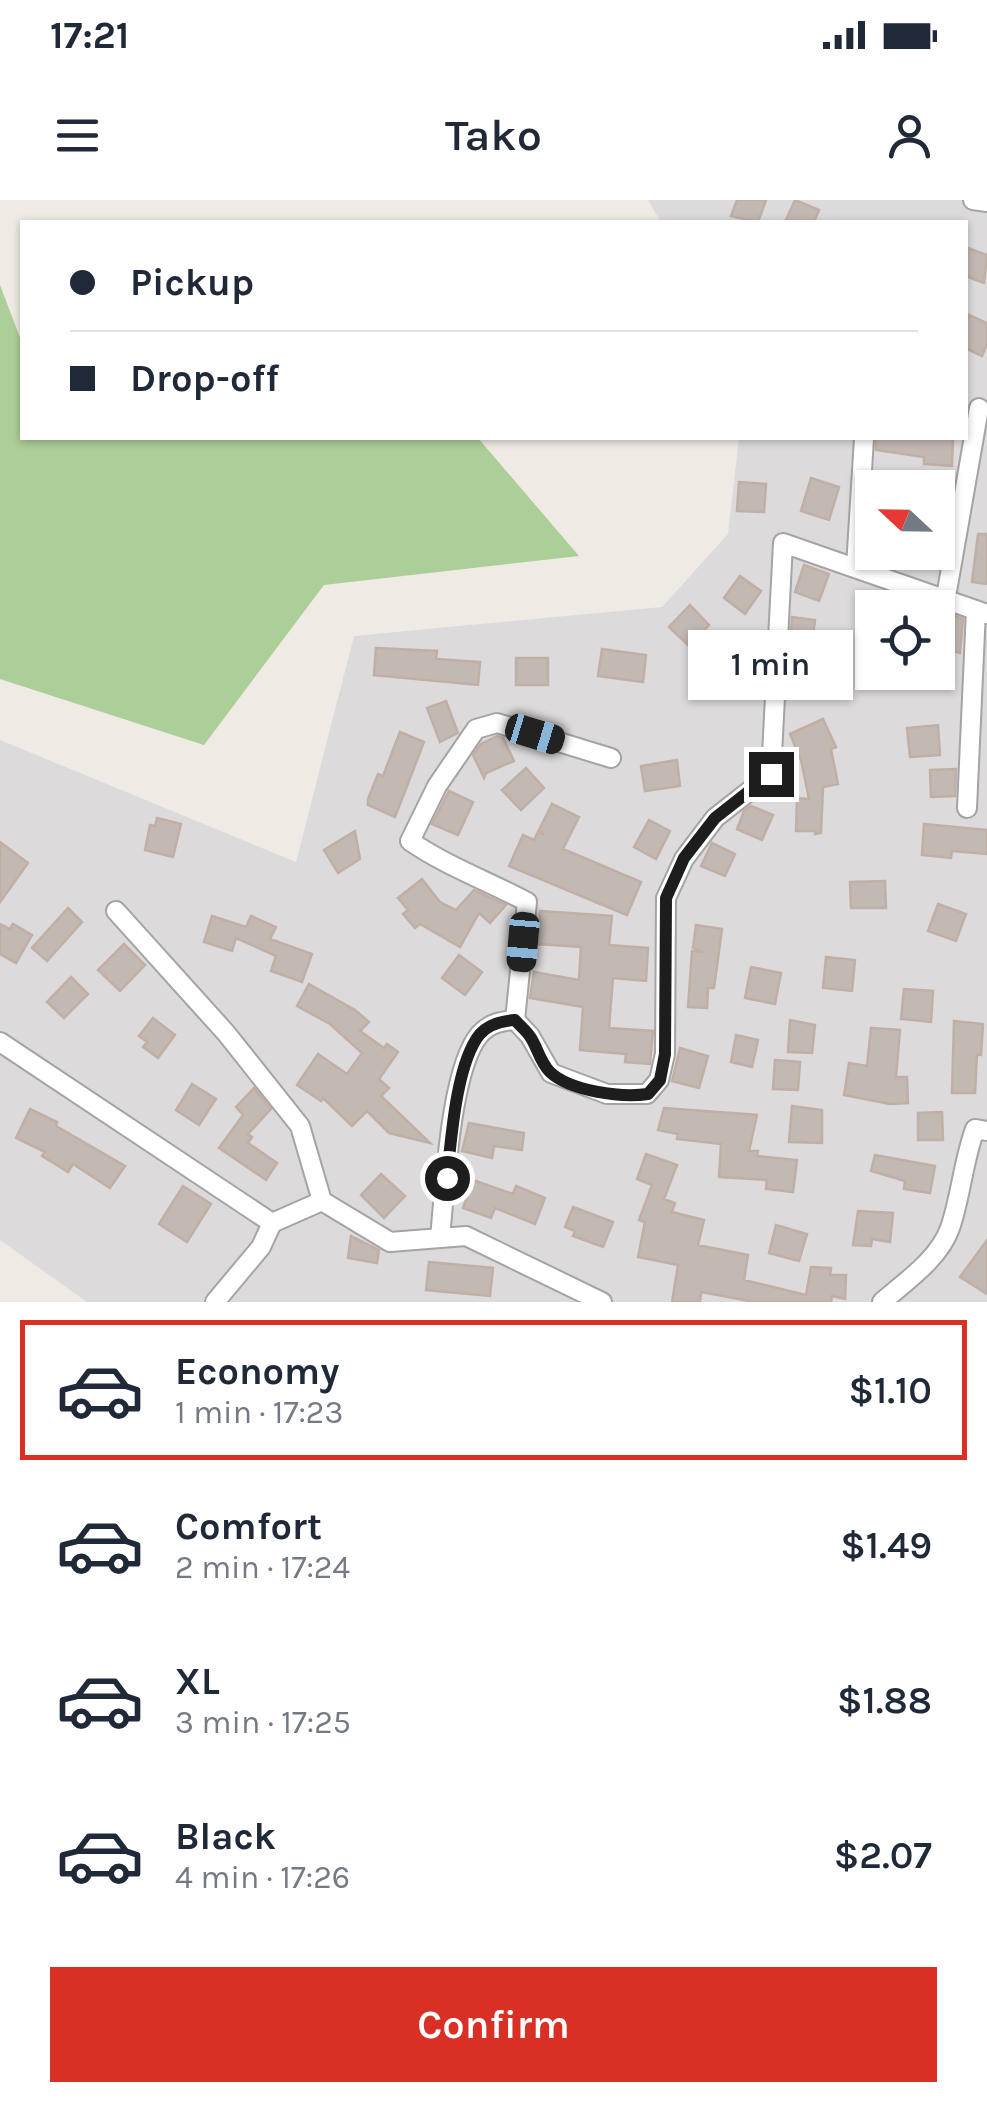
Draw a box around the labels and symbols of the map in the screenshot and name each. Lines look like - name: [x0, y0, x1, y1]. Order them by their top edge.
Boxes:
- north arrow: [855, 470, 955, 570]
- callout: 1 min: [688, 629, 854, 699]
- car: [502, 711, 568, 757]
- route end: [749, 752, 794, 797]
- car: [505, 911, 541, 973]
- route start: [425, 1156, 470, 1201]

